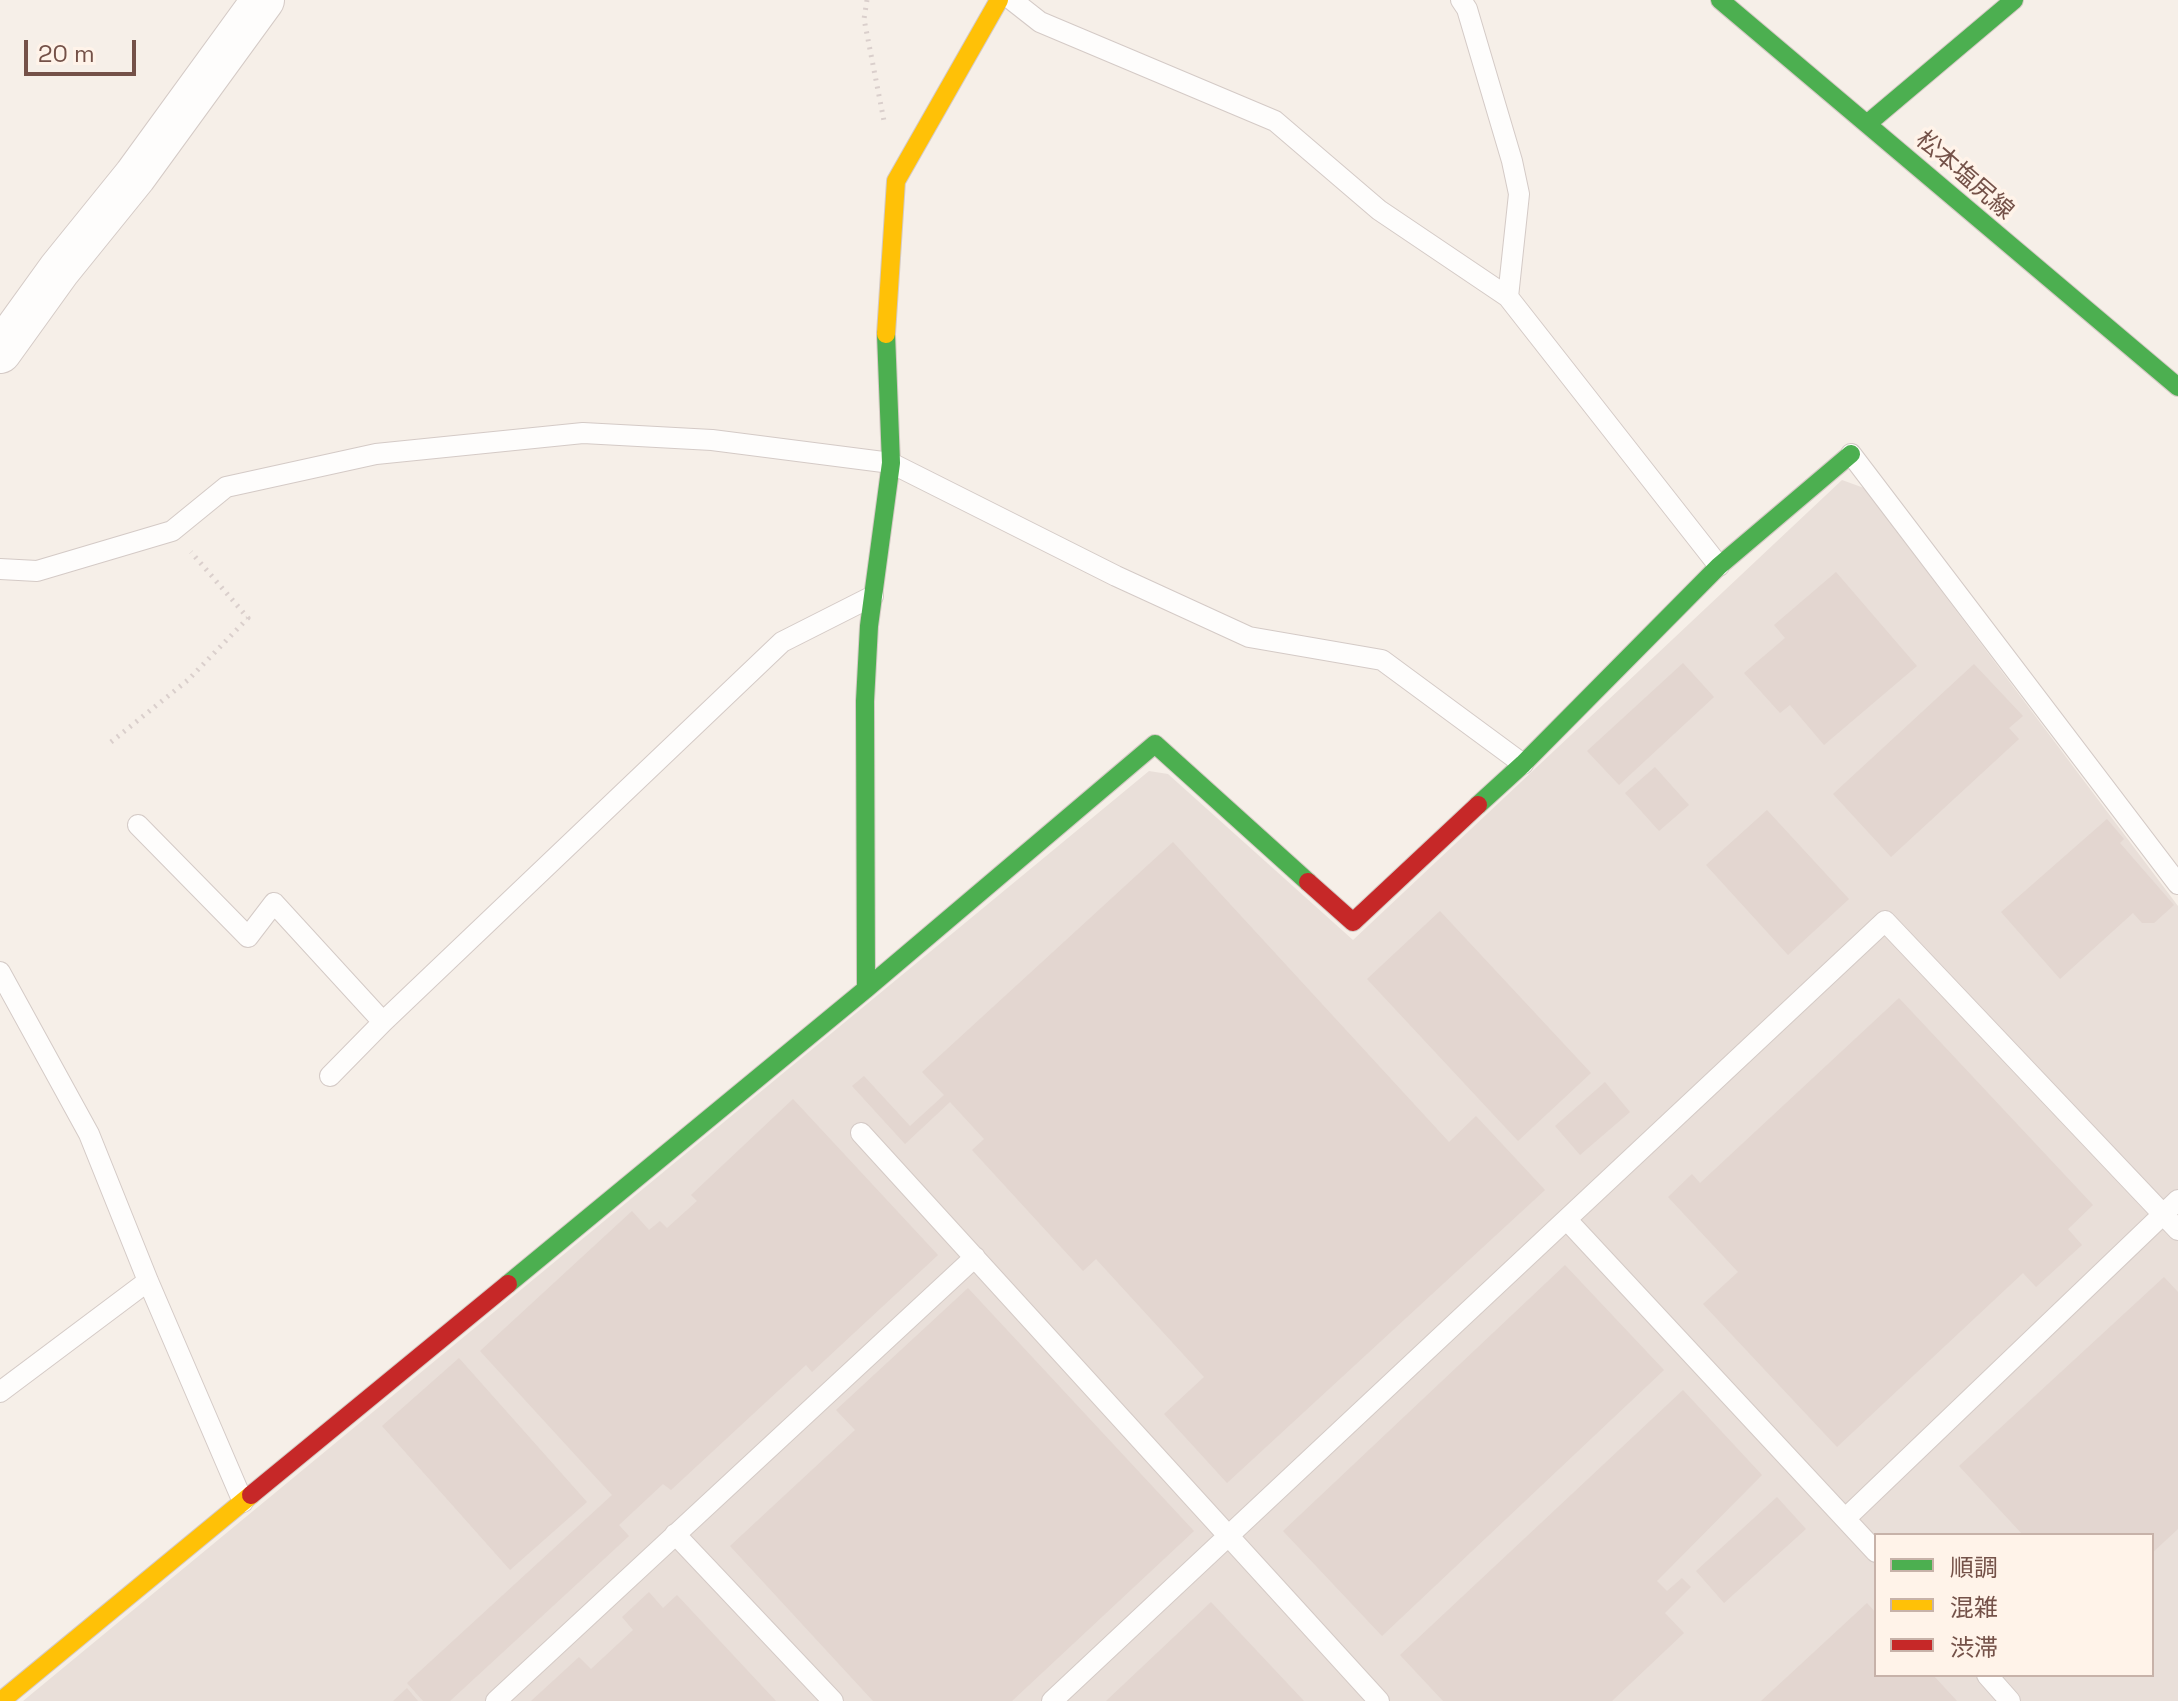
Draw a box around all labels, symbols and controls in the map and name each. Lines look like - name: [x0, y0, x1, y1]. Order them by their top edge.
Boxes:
- scale bar: [28, 24, 140, 74]
- text: 20 m: [38, 38, 95, 69]
- street label: 松本塩尻線: [1909, 126, 2019, 226]
- legend: [1874, 1533, 2154, 1677]
- text: 順調: [1950, 1552, 1998, 1583]
- text: 混雑: [1950, 1592, 1998, 1623]
- text: 渋滞: [1950, 1632, 1998, 1663]

